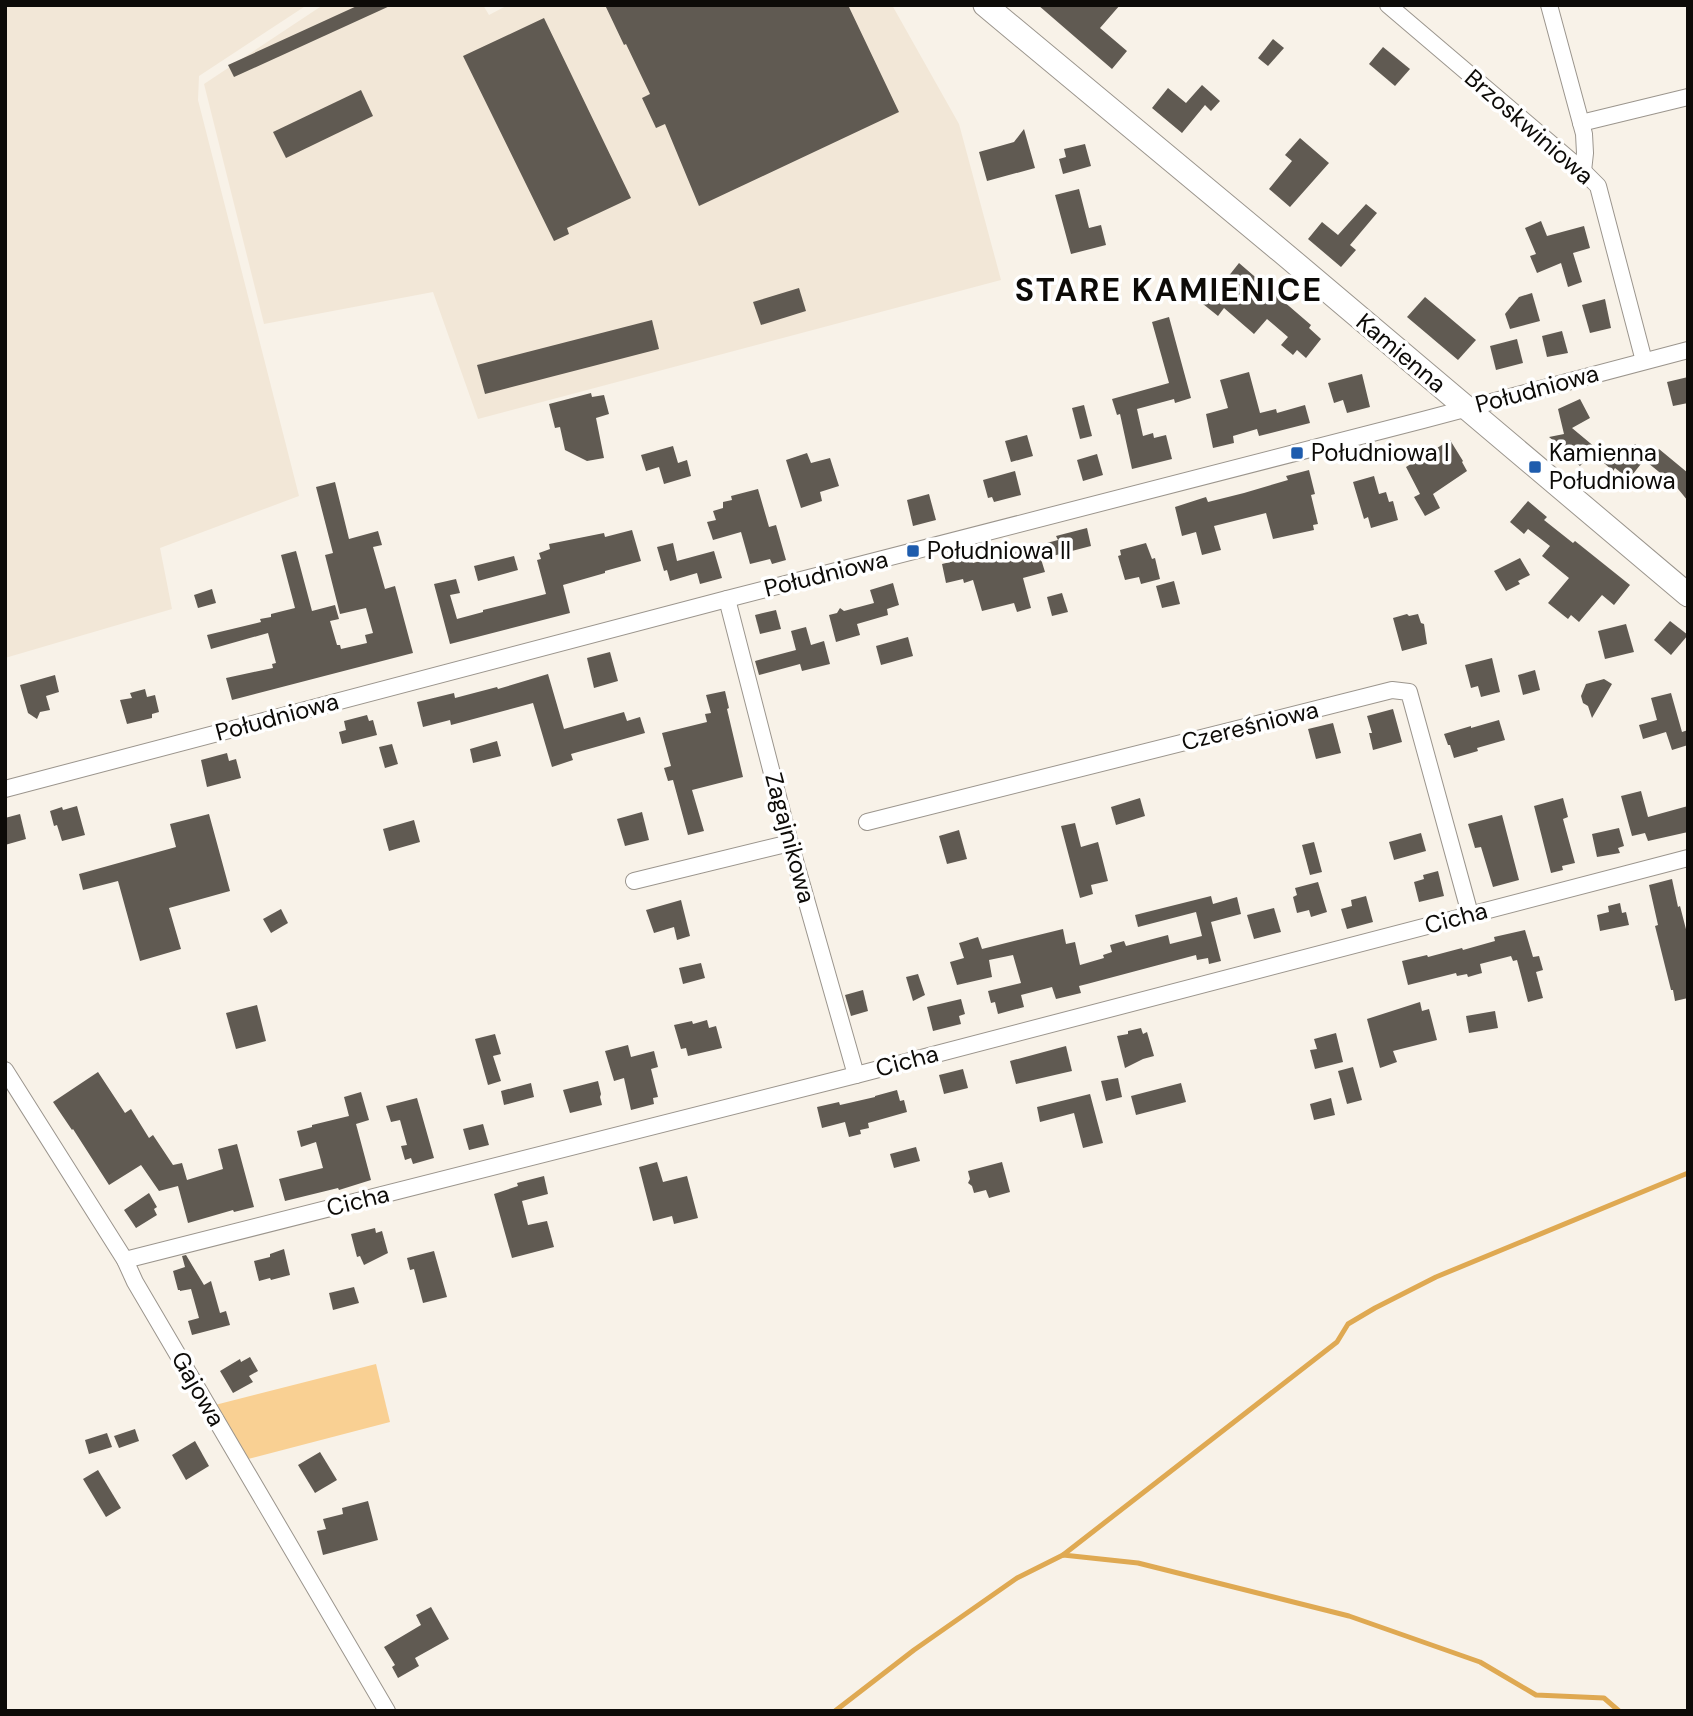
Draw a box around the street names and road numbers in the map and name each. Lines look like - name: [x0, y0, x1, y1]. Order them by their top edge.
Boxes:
- street label: Brzoskwiniowa: [1458, 62, 1600, 191]
- street label: Kamienna: [1350, 306, 1453, 399]
- street label: Południowa: [1472, 357, 1602, 420]
- street label: Południowa: [761, 543, 891, 604]
- street label: Południowa: [212, 685, 342, 748]
- street label: Czereśniowa: [1178, 694, 1322, 758]
- street label: Zagajnikowa: [758, 769, 823, 907]
- street label: Cicha: [1421, 894, 1491, 941]
- street label: Cicha: [872, 1037, 942, 1084]
- street label: Cicha: [323, 1178, 392, 1223]
- street label: Gajowa: [165, 1346, 232, 1432]

